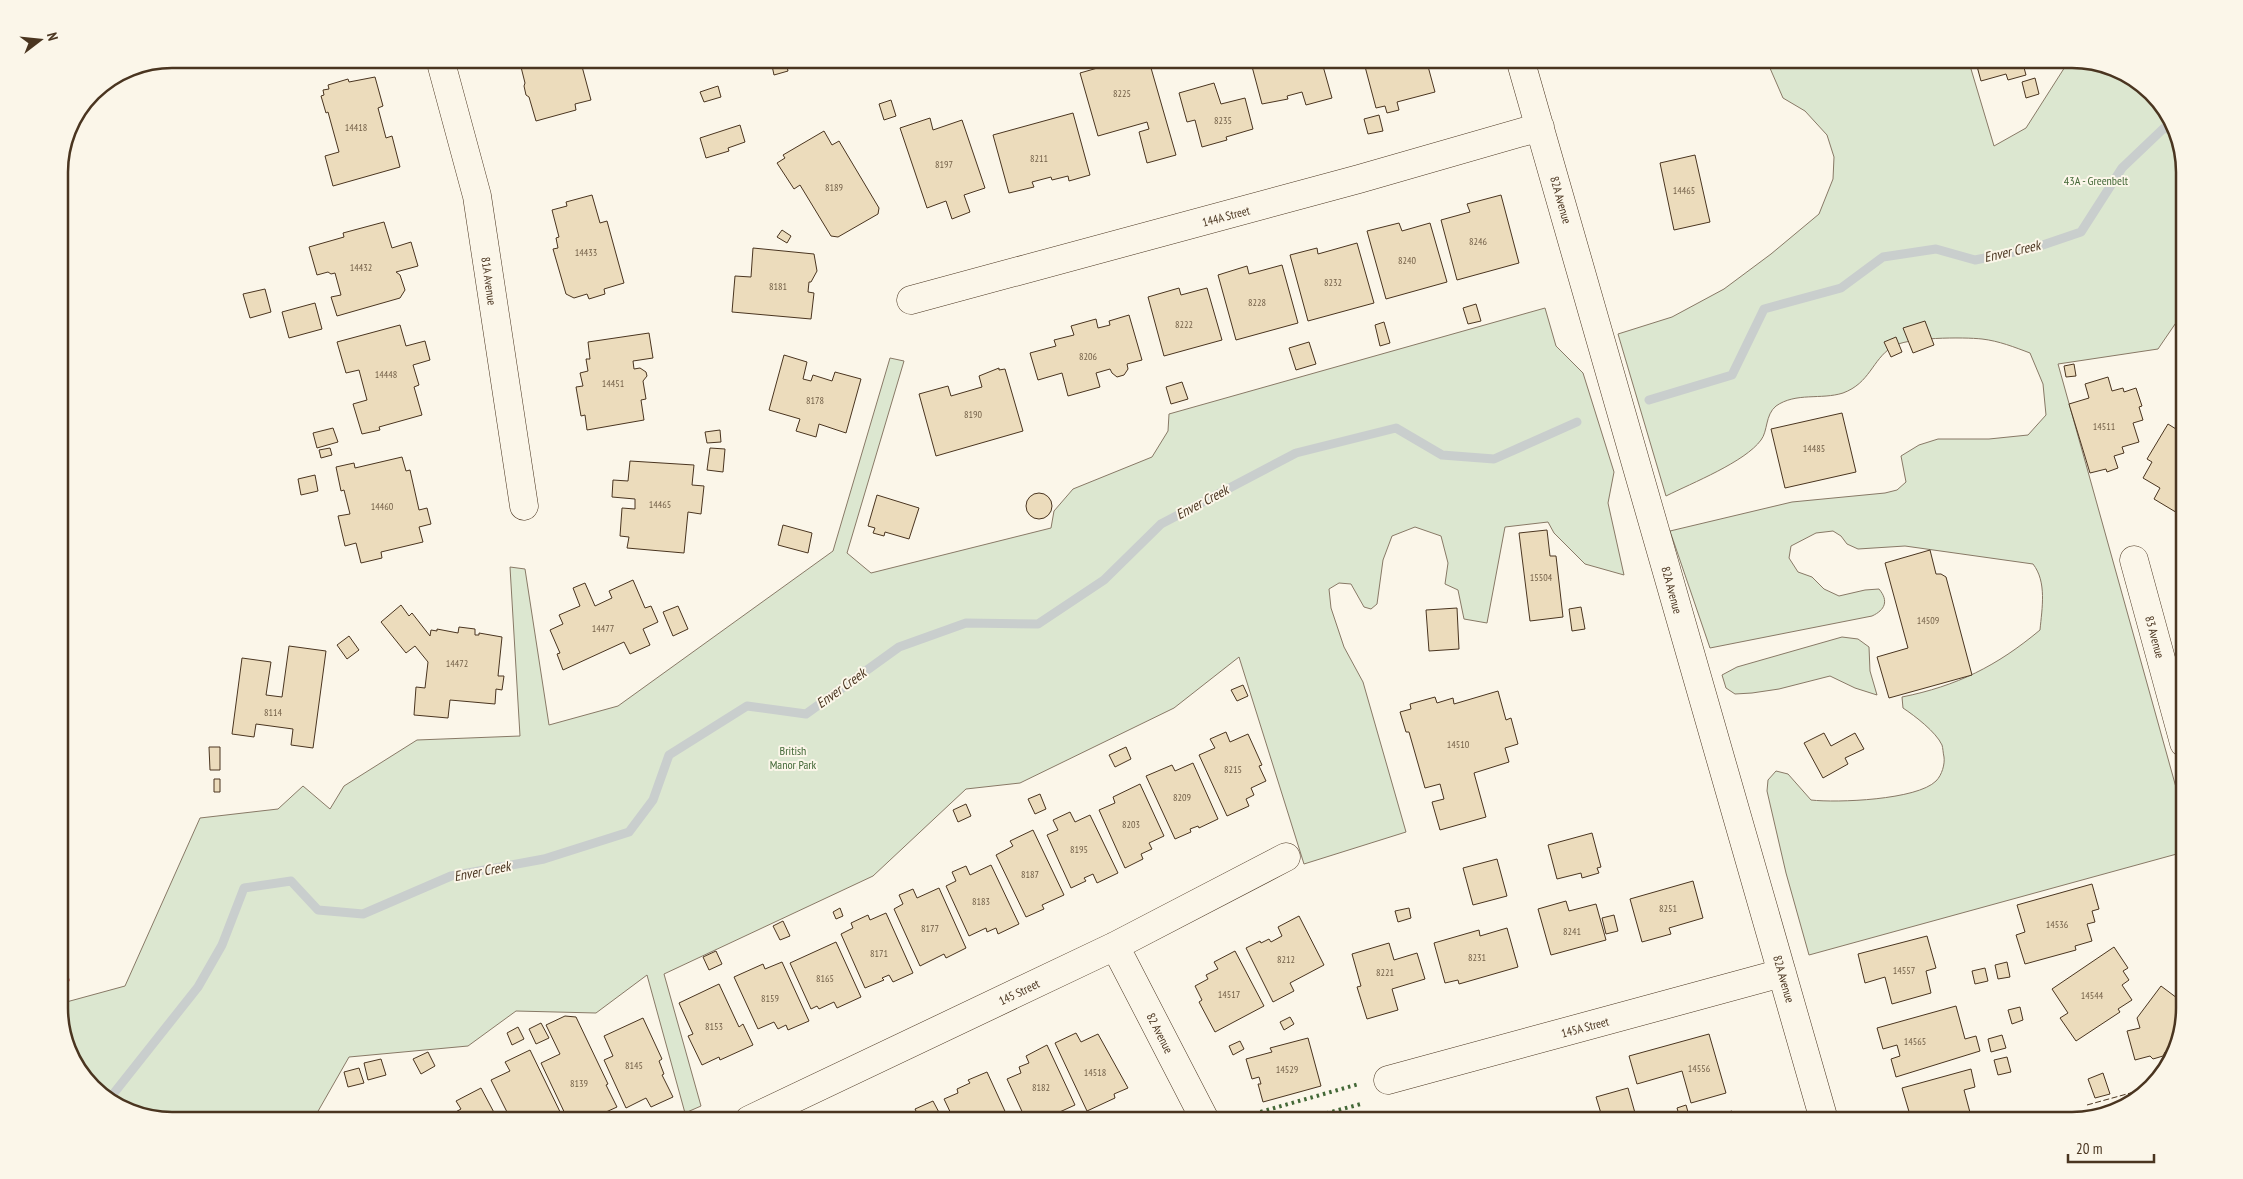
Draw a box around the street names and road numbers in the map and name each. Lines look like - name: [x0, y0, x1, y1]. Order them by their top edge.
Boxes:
- street label: 82A Avenue: [1547, 175, 1575, 225]
- street label: 144A Street: [1200, 202, 1252, 230]
- street label: 81A Avenue: [478, 256, 500, 306]
- street label: 82A Avenue: [1658, 565, 1686, 615]
- street label: 83 Avenue: [2142, 614, 2168, 660]
- street label: 82A Avenue: [1770, 954, 1798, 1004]
- street label: 145 Street: [996, 975, 1042, 1008]
- street label: 82 Avenue: [1143, 1010, 1177, 1056]
- street label: 145A Street: [1559, 1013, 1611, 1041]

